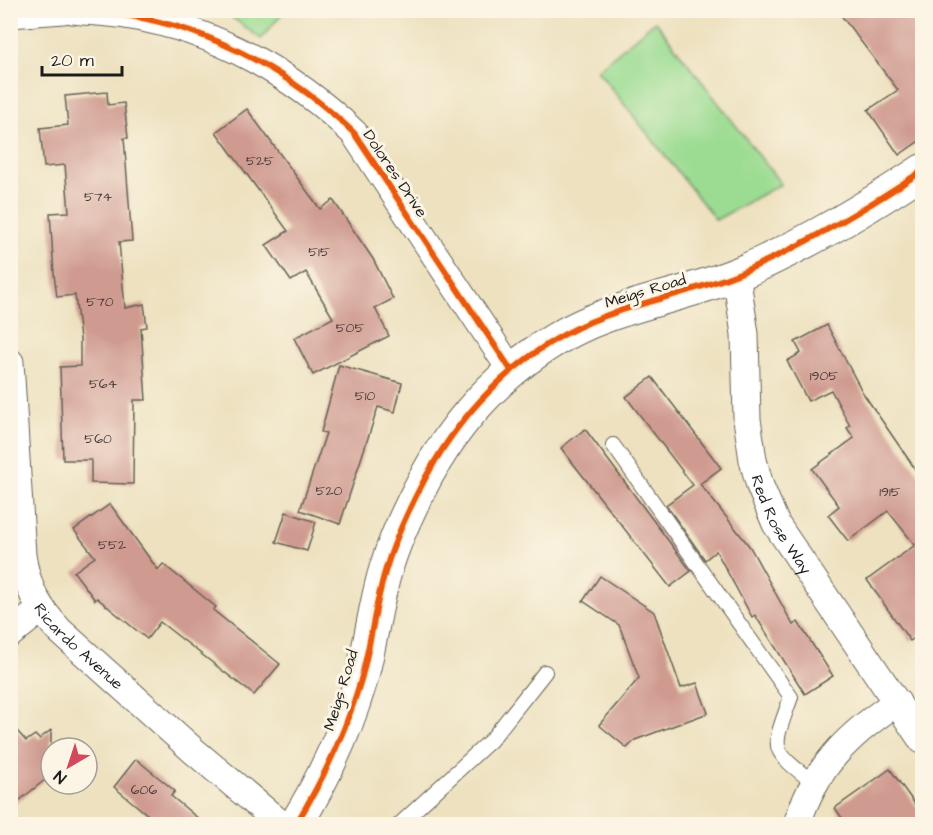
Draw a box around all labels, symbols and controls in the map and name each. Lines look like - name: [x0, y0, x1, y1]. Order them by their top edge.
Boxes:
- scale bar: [42, 39, 122, 77]
- text: 20 m: [51, 48, 94, 73]
- street label: Dolores Drive: [358, 125, 433, 222]
- house number: 525: [246, 151, 274, 171]
- house number: 574: [84, 187, 112, 207]
- house number: 515: [308, 242, 330, 262]
- street label: Meigs Road: [602, 268, 689, 315]
- house number: 570: [86, 292, 114, 312]
- house number: 505: [336, 318, 364, 338]
- house number: 1905: [810, 366, 838, 386]
- house number: 564: [89, 374, 118, 394]
- house number: 510: [355, 386, 375, 406]
- house number: 560: [84, 429, 112, 449]
- street label: Red Rose Way: [746, 473, 817, 579]
- house number: 520: [316, 481, 343, 501]
- house number: 1915: [879, 482, 901, 502]
- house number: 552: [98, 535, 126, 555]
- street label: Ricardo Avenue: [29, 599, 128, 695]
- street label: Meigs Road: [318, 647, 365, 734]
- north arrow: [39, 736, 99, 796]
- text: N: [49, 765, 71, 789]
- house number: 606: [131, 780, 157, 800]

